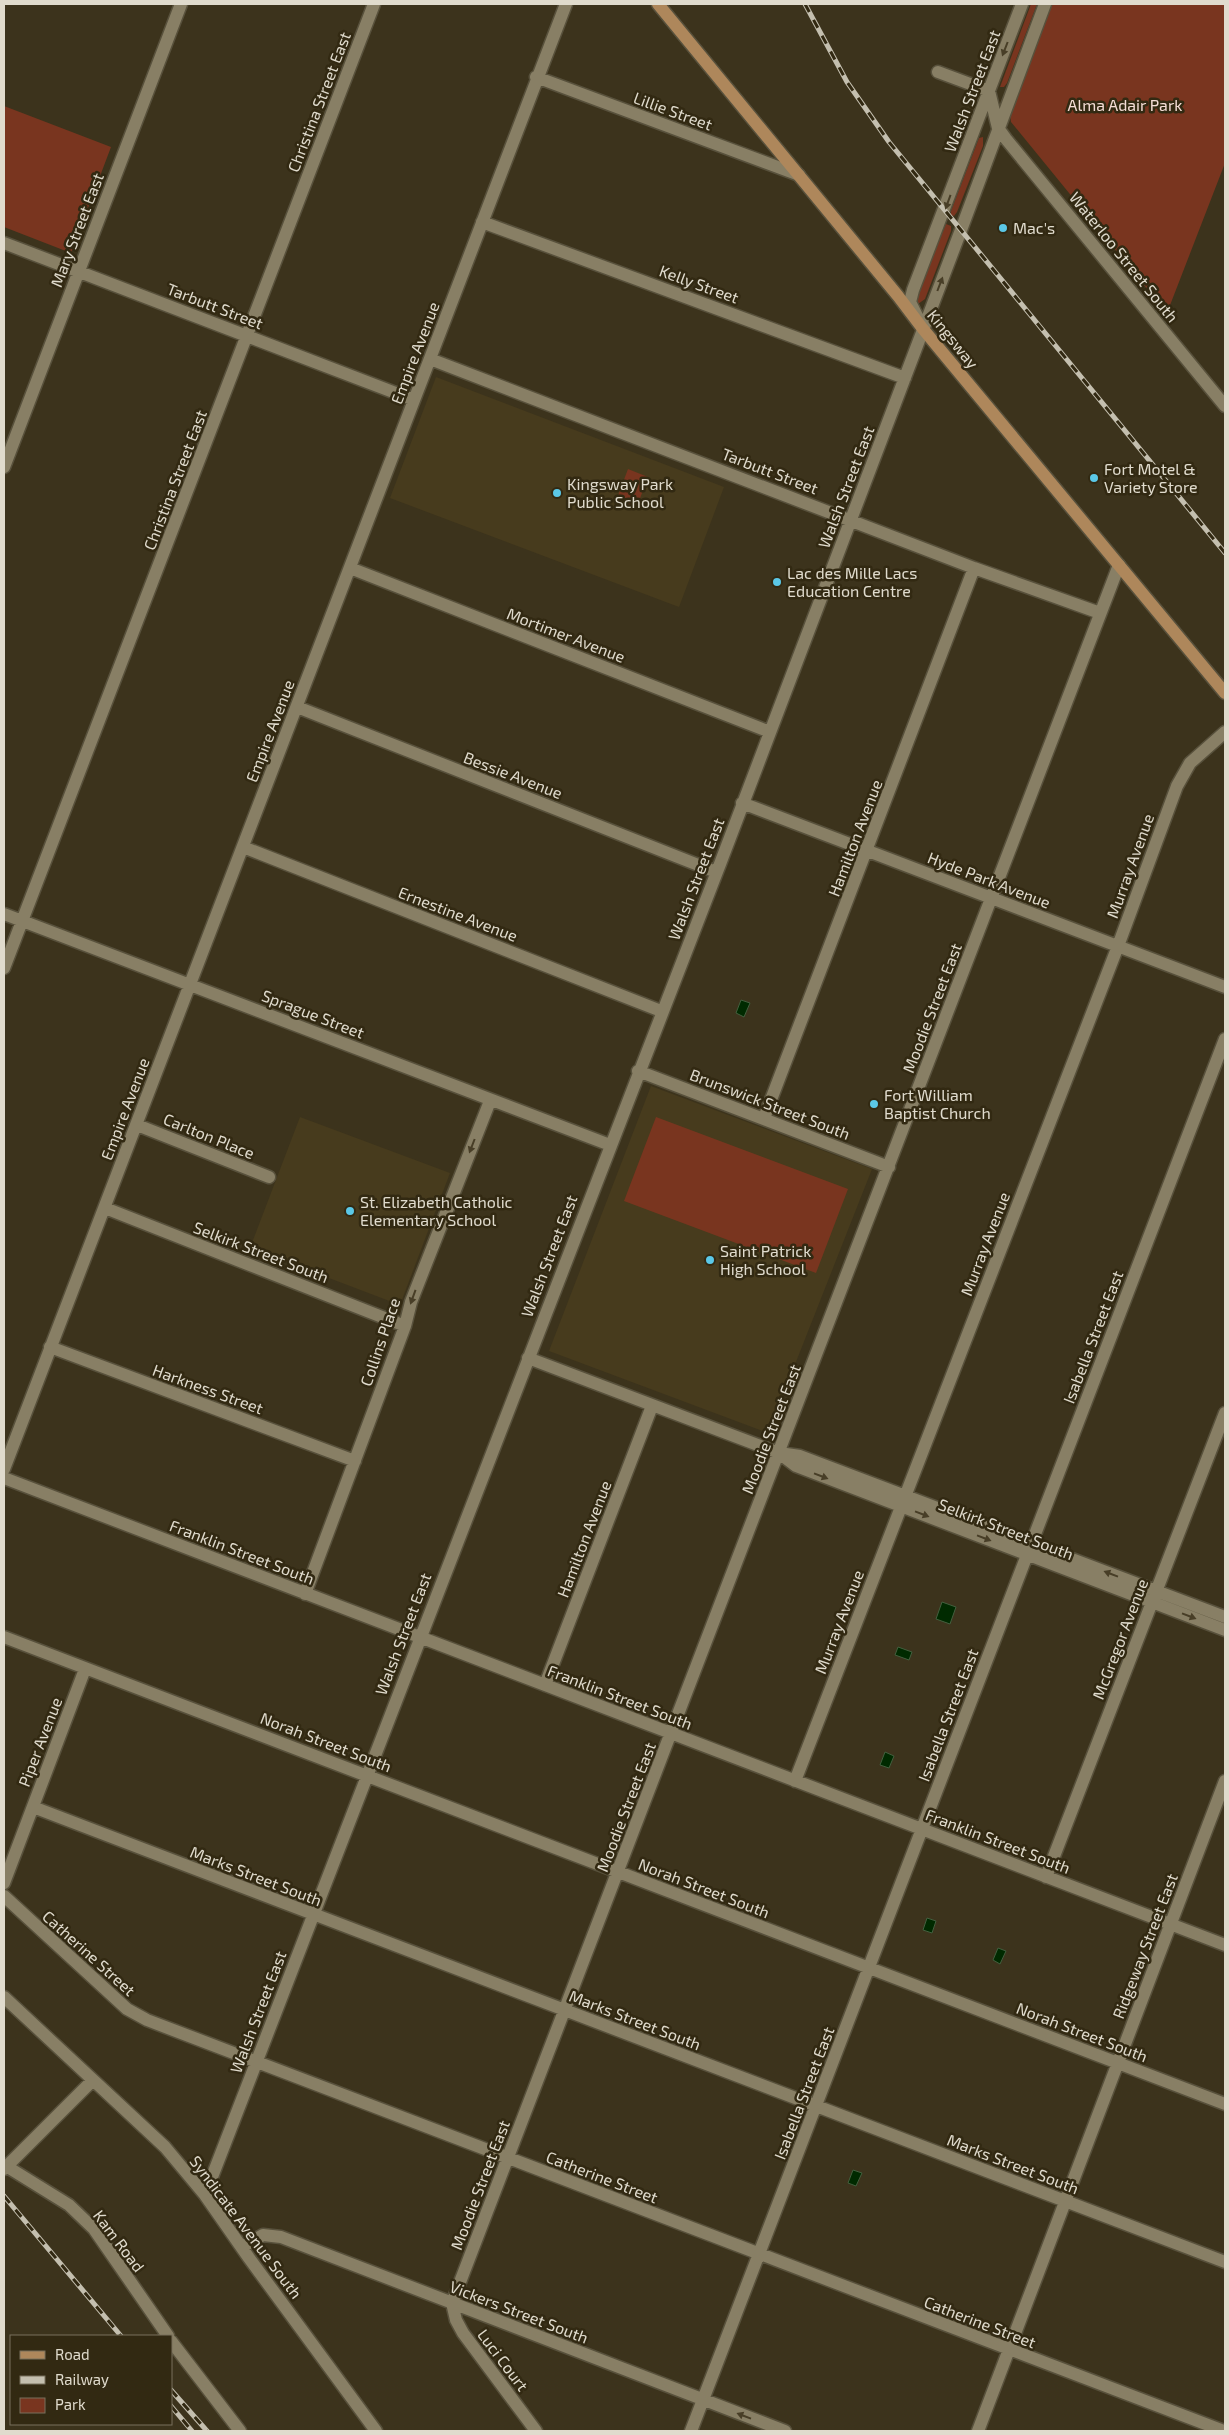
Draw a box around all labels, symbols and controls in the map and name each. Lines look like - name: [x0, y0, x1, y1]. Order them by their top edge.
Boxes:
- street label: Walsh Street East: [939, 27, 1004, 155]
- street label: Christina Street East: [283, 29, 354, 175]
- one-way arrow: [1001, 42, 1008, 57]
- street label: Lillie Street: [631, 88, 715, 134]
- park label: Alma Adair Park: [1068, 95, 1182, 114]
- street label: Mary Street East: [46, 170, 107, 290]
- street label: Waterloo Street South: [1066, 188, 1183, 326]
- one-way arrow: [944, 194, 951, 209]
- place label: Mac's: [1013, 218, 1055, 237]
- marker: Mac's: [997, 222, 1009, 234]
- street label: Kelly Street: [657, 260, 741, 307]
- one-way arrow: [937, 277, 945, 291]
- street label: Tarbutt Street: [164, 278, 266, 333]
- street label: Empire Avenue: [386, 299, 443, 407]
- street label: Kingsway: [924, 305, 983, 372]
- street label: Christina Street East: [139, 407, 210, 553]
- street label: Walsh Street East: [813, 423, 878, 551]
- street label: Tarbutt Street: [719, 443, 821, 498]
- place label: Fort Motel & Variety Store: [1104, 459, 1198, 496]
- marker: Fort Motel & Variety Store: [1088, 472, 1100, 484]
- place label: Kingsway Park Public School: [567, 474, 673, 511]
- marker: Kingsway Park Public School: [551, 487, 563, 499]
- place label: Lac des Mille Lacs Education Centre: [787, 563, 917, 600]
- marker: Lac des Mille Lacs Education Centre: [771, 576, 783, 588]
- street label: Mortimer Avenue: [504, 603, 628, 666]
- street label: Empire Avenue: [241, 677, 298, 785]
- street label: Bessie Avenue: [461, 747, 565, 802]
- street label: Hamilton Avenue: [824, 777, 886, 899]
- street label: Murray Avenue: [1102, 811, 1157, 921]
- street label: Walsh Street East: [663, 815, 728, 943]
- street label: Hyde Park Avenue: [925, 847, 1053, 912]
- street label: Ernestine Avenue: [396, 882, 520, 945]
- street label: Moodie Street East: [898, 940, 965, 1075]
- street label: Sprague Street: [259, 985, 367, 1042]
- street label: Empire Avenue: [96, 1055, 153, 1163]
- street label: Brunswick Street South: [687, 1064, 853, 1143]
- place label: Fort William Baptist Church: [884, 1085, 991, 1122]
- marker: Fort William Baptist Church: [868, 1098, 880, 1110]
- street label: Carlton Place: [161, 1109, 257, 1162]
- one-way arrow: [468, 1139, 476, 1153]
- street label: Murray Avenue: [956, 1189, 1013, 1298]
- place label: St. Elizabeth Catholic Elementary School: [360, 1192, 513, 1229]
- street label: Walsh Street East: [516, 1192, 581, 1320]
- marker: St. Elizabeth Catholic Elementary School: [344, 1205, 356, 1217]
- street label: Selkirk Street South: [191, 1217, 331, 1286]
- place label: Saint Patrick High School: [720, 1241, 811, 1278]
- marker: Saint Patrick High School: [704, 1254, 716, 1266]
- street label: Isabella Street East: [1058, 1268, 1127, 1406]
- one-way arrow: [409, 1290, 416, 1305]
- street label: Collins Place: [356, 1295, 403, 1388]
- street label: Harkness Street: [150, 1360, 266, 1417]
- street label: Moodie Street East: [737, 1361, 804, 1496]
- one-way arrow: [814, 1473, 829, 1480]
- street label: Hamilton Avenue: [553, 1478, 615, 1600]
- street label: Selkirk Street South: [936, 1494, 1076, 1563]
- one-way arrow: [915, 1510, 930, 1518]
- street label: Franklin Street South: [167, 1515, 317, 1588]
- one-way arrow: [977, 1534, 992, 1542]
- street label: Murray Avenue: [810, 1567, 867, 1676]
- street label: Walsh Street East: [370, 1570, 435, 1698]
- one-way arrow: [1103, 1570, 1118, 1578]
- street label: McGregor Avenue: [1088, 1576, 1151, 1702]
- one-way arrow: [1182, 1612, 1197, 1620]
- street label: Isabella Street East: [913, 1646, 982, 1784]
- street label: Franklin Street South: [545, 1660, 695, 1733]
- street label: Piper Avenue: [14, 1694, 65, 1789]
- street label: Norah Street South: [258, 1708, 394, 1775]
- street label: Moodie Street East: [592, 1739, 659, 1874]
- street label: Franklin Street South: [923, 1804, 1073, 1877]
- street label: Marks Street South: [188, 1842, 325, 1909]
- street label: Norah Street South: [636, 1854, 772, 1921]
- street label: Ridgeway Street East: [1108, 1870, 1181, 2021]
- street label: Catherine Street: [39, 1906, 140, 1999]
- street label: Walsh Street East: [225, 1948, 290, 2076]
- street label: Marks Street South: [567, 1986, 704, 2053]
- street label: Norah Street South: [1014, 1998, 1150, 2065]
- street label: Isabella Street East: [769, 2024, 838, 2162]
- street label: Moodie Street East: [446, 2117, 513, 2252]
- street label: Marks Street South: [945, 2130, 1082, 2197]
- street label: Catherine Street: [544, 2146, 661, 2207]
- street label: Syndicate Avenue South: [186, 2152, 306, 2302]
- street label: Kam Road: [90, 2206, 149, 2275]
- street label: Vickers Street South: [447, 2276, 591, 2347]
- street label: Catherine Street: [922, 2291, 1039, 2352]
- street label: Luci Court: [474, 2325, 533, 2394]
- legend: [10, 2335, 172, 2425]
- text: Road: [55, 2345, 90, 2363]
- text: Railway: [55, 2370, 109, 2388]
- text: Park: [55, 2395, 86, 2413]
- one-way arrow: [736, 2412, 751, 2420]

